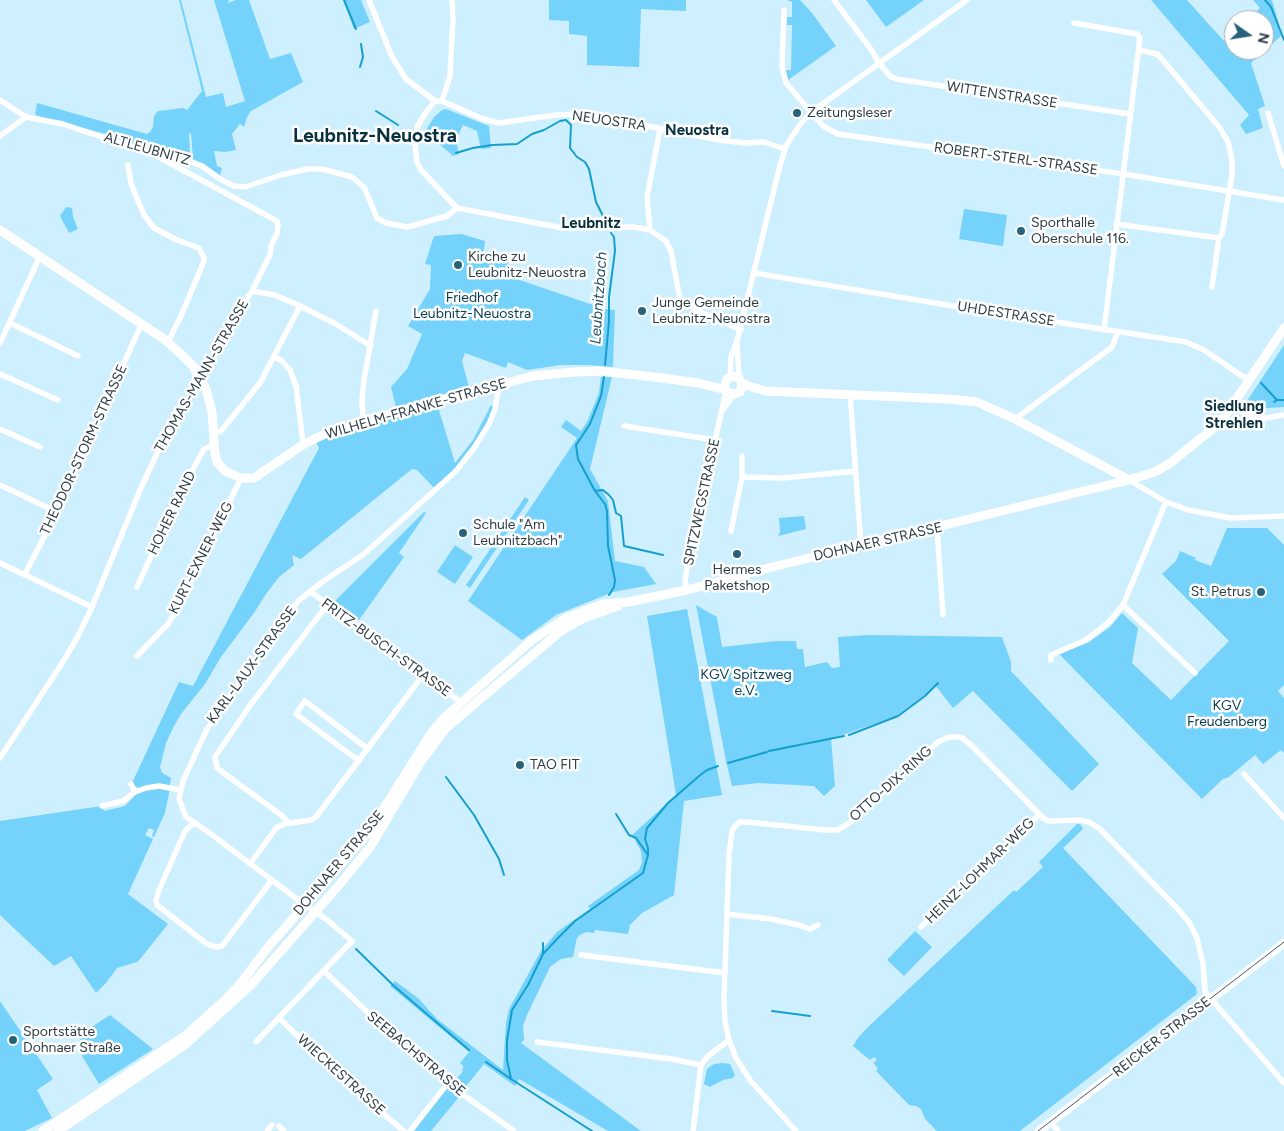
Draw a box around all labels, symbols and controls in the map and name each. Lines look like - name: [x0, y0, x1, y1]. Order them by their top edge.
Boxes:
- north arrow: [1224, 10, 1274, 60]
- text: N: [1254, 31, 1273, 45]
- street label: WITTENSTRASSE: [945, 78, 1059, 112]
- place label: Zeitungsleser: [807, 105, 892, 121]
- street label: NEUOSTRA: [571, 107, 647, 135]
- marker: Zeitungsleser: [791, 107, 803, 119]
- district label: Neuostra: [665, 122, 729, 140]
- district label: Leubnitz-Neuostra: [293, 125, 457, 147]
- street label: ALTLEUBNITZ: [102, 129, 192, 169]
- street label: ROBERT-STERL-STRASSE: [933, 139, 1099, 179]
- district label: Leubnitz: [561, 215, 621, 233]
- place label: Sporthalle Oberschule 116.: [1031, 215, 1129, 248]
- marker: Sporthalle Oberschule 116.: [1015, 225, 1027, 237]
- place label: Kirche zu Leubnitz-Neuostra: [468, 249, 586, 282]
- water label: Leubnitzbach: [587, 251, 611, 345]
- marker: Kirche zu Leubnitz-Neuostra: [452, 259, 464, 271]
- park label: Friedhof Leubnitz-Neuostra: [413, 290, 531, 322]
- place label: Junge Gemeinde Leubnitz-Neuostra: [652, 295, 770, 328]
- street label: THOMAS-MANN-STRASSE: [151, 297, 253, 455]
- street label: UHDESTRASSE: [956, 298, 1056, 330]
- marker: Junge Gemeinde Leubnitz-Neuostra: [636, 305, 648, 317]
- street label: THEODOR-STORM-STRASSE: [37, 362, 131, 538]
- street label: WILHELM-FRANKE-STRASSE: [323, 375, 509, 443]
- district label: Siedlung Strehlen: [1204, 398, 1264, 433]
- street label: SPITZWEGSTRASSE: [680, 437, 724, 567]
- street label: HOHER RAND: [144, 468, 200, 558]
- street label: KURT-EXNER-WEG: [165, 499, 237, 617]
- place label: Schule "Am Leubnitzbach": [473, 517, 562, 550]
- street label: DOHNAER STRASSE: [812, 519, 944, 565]
- marker: Schule "Am Leubnitzbach": [457, 527, 469, 539]
- marker: Hermes Paketshop: [731, 548, 743, 560]
- place label: Hermes Paketshop: [704, 562, 770, 594]
- place label: St. Petrus: [1191, 584, 1251, 600]
- marker: St. Petrus: [1255, 586, 1267, 598]
- street label: FRITZ-BUSCH-STRASSE: [318, 595, 454, 701]
- street label: KARL-LAUX-STRASSE: [204, 603, 300, 727]
- park label: KGV Spitzweg e.V.: [700, 667, 792, 700]
- park label: KGV Freudenberg: [1187, 698, 1267, 730]
- street label: OTTO-DIX-RING: [846, 743, 936, 825]
- place label: TAO FIT: [530, 757, 579, 773]
- marker: TAO FIT: [514, 759, 526, 771]
- street label: DOHNAER STRASSE: [290, 807, 388, 919]
- street label: HEINZ-LOHMAR-WEG: [922, 815, 1038, 927]
- street label: REICKER STRASSE: [1110, 993, 1214, 1081]
- street label: SEEBACHSTRASSE: [363, 1008, 469, 1100]
- place label: Sportstätte Dohnaer Straße: [23, 1024, 121, 1056]
- street label: WIECKESTRASSE: [294, 1031, 388, 1119]
- marker: Sportstätte Dohnaer Straße: [7, 1034, 19, 1046]

